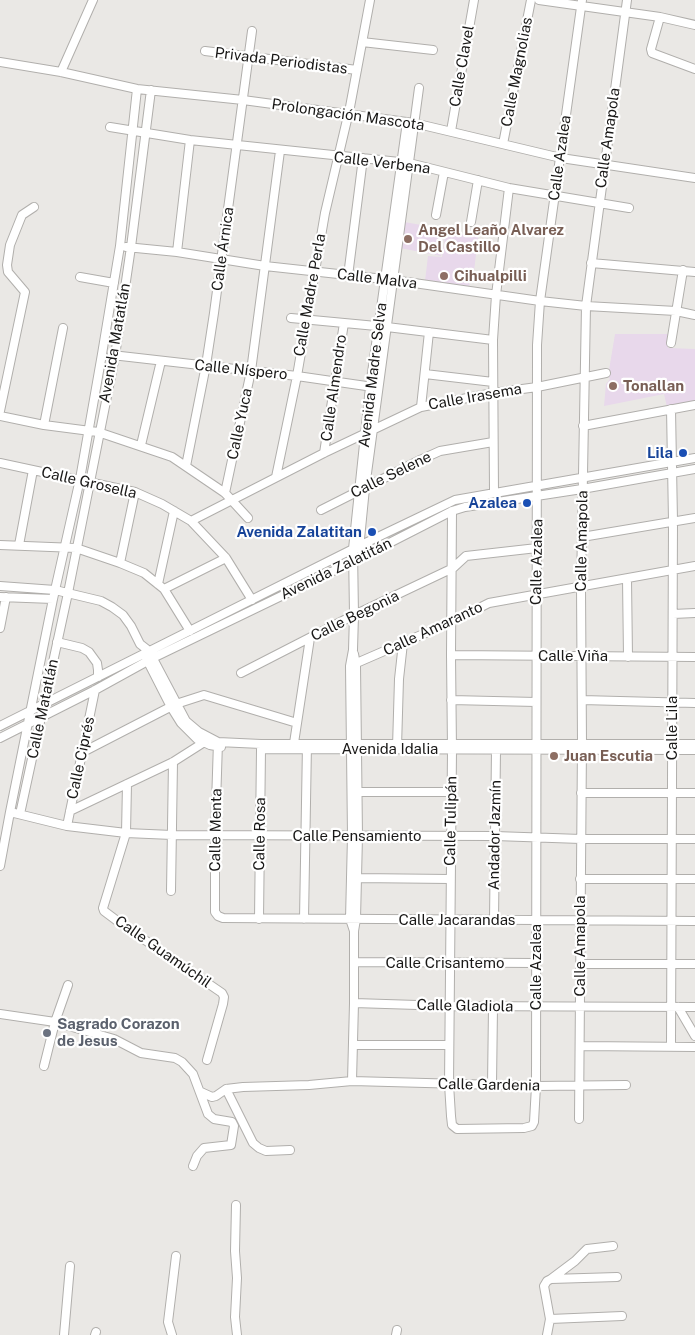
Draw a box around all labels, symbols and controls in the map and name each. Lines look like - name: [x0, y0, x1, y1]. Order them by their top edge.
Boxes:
- street label: Calle Magnolias: [498, 16, 536, 128]
- street label: Calle Clavel: [446, 24, 478, 108]
- street label: Privada Periodistas: [214, 44, 348, 78]
- street label: Calle Amapola: [592, 87, 624, 189]
- street label: Prolongación Mascota: [270, 95, 426, 135]
- street label: Calle Azalea: [545, 114, 575, 202]
- street label: Calle Verbena: [333, 148, 431, 178]
- street label: Calle Árnica: [208, 206, 238, 292]
- place label: Angel Leaño Alvarez Del Castillo: [418, 221, 564, 256]
- street label: Calle Madre Perla: [290, 232, 330, 358]
- marker: Angel Leaño Alvarez Del Castillo: [402, 233, 414, 245]
- street label: Calle Malva: [336, 265, 418, 293]
- place label: Cihualpilli: [454, 267, 527, 285]
- marker: Cihualpilli: [438, 270, 450, 282]
- street label: Avenida Matatlán: [96, 282, 134, 404]
- street label: Avenida Madre Selva: [355, 302, 391, 448]
- street label: Calle Almendro: [318, 333, 350, 443]
- street label: Calle Níspero: [194, 356, 288, 384]
- place label: Tonallan: [623, 377, 684, 395]
- street label: Calle Irasema: [427, 380, 523, 414]
- marker: Tonallan: [607, 380, 619, 392]
- street label: Calle Yuca: [224, 387, 256, 461]
- place label: Lila: [647, 444, 673, 462]
- marker: Lila: [677, 447, 689, 459]
- street label: Calle Selene: [348, 448, 434, 502]
- street label: Calle Grosella: [39, 463, 139, 503]
- street label: Calle Amapola: [572, 490, 592, 592]
- place label: Azalea: [468, 494, 517, 512]
- marker: Azalea: [521, 497, 533, 509]
- street label: Calle Azalea: [527, 519, 547, 605]
- place label: Avenida Zalatitan: [236, 523, 362, 541]
- marker: Avenida Zalatitan: [366, 526, 378, 538]
- street label: Avenida Zalatitán: [277, 534, 395, 604]
- street label: Calle Begonia: [308, 587, 402, 645]
- street label: Calle Amaranto: [381, 598, 485, 660]
- street label: Calle Viña: [538, 647, 608, 665]
- street label: Calle Matatlán: [24, 658, 62, 760]
- street label: Calle Lila: [663, 696, 681, 760]
- street label: Calle Ciprés: [63, 715, 99, 801]
- street label: Avenida Idalia: [342, 740, 438, 758]
- place label: Juan Escutia: [564, 747, 653, 765]
- marker: Juan Escutia: [548, 750, 560, 762]
- street label: Calle Tulipán: [441, 776, 461, 866]
- street label: Andador Jazmín: [485, 780, 505, 890]
- street label: Calle Menta: [206, 788, 226, 872]
- street label: Calle Rosa: [250, 797, 270, 871]
- street label: Calle Pensamiento: [292, 827, 422, 845]
- street label: Calle Amapola: [571, 895, 589, 997]
- street label: Calle Jacarandas: [399, 911, 515, 929]
- street label: Calle Guamúchil: [111, 912, 215, 992]
- street label: Calle Azalea: [527, 924, 545, 1010]
- street label: Calle Crisantemo: [386, 954, 504, 972]
- street label: Calle Gladiola: [416, 996, 514, 1016]
- place label: Sagrado Corazon de Jesus: [57, 1015, 180, 1050]
- marker: Sagrado Corazon de Jesus: [41, 1027, 53, 1039]
- street label: Calle Gardenia: [438, 1075, 540, 1095]

